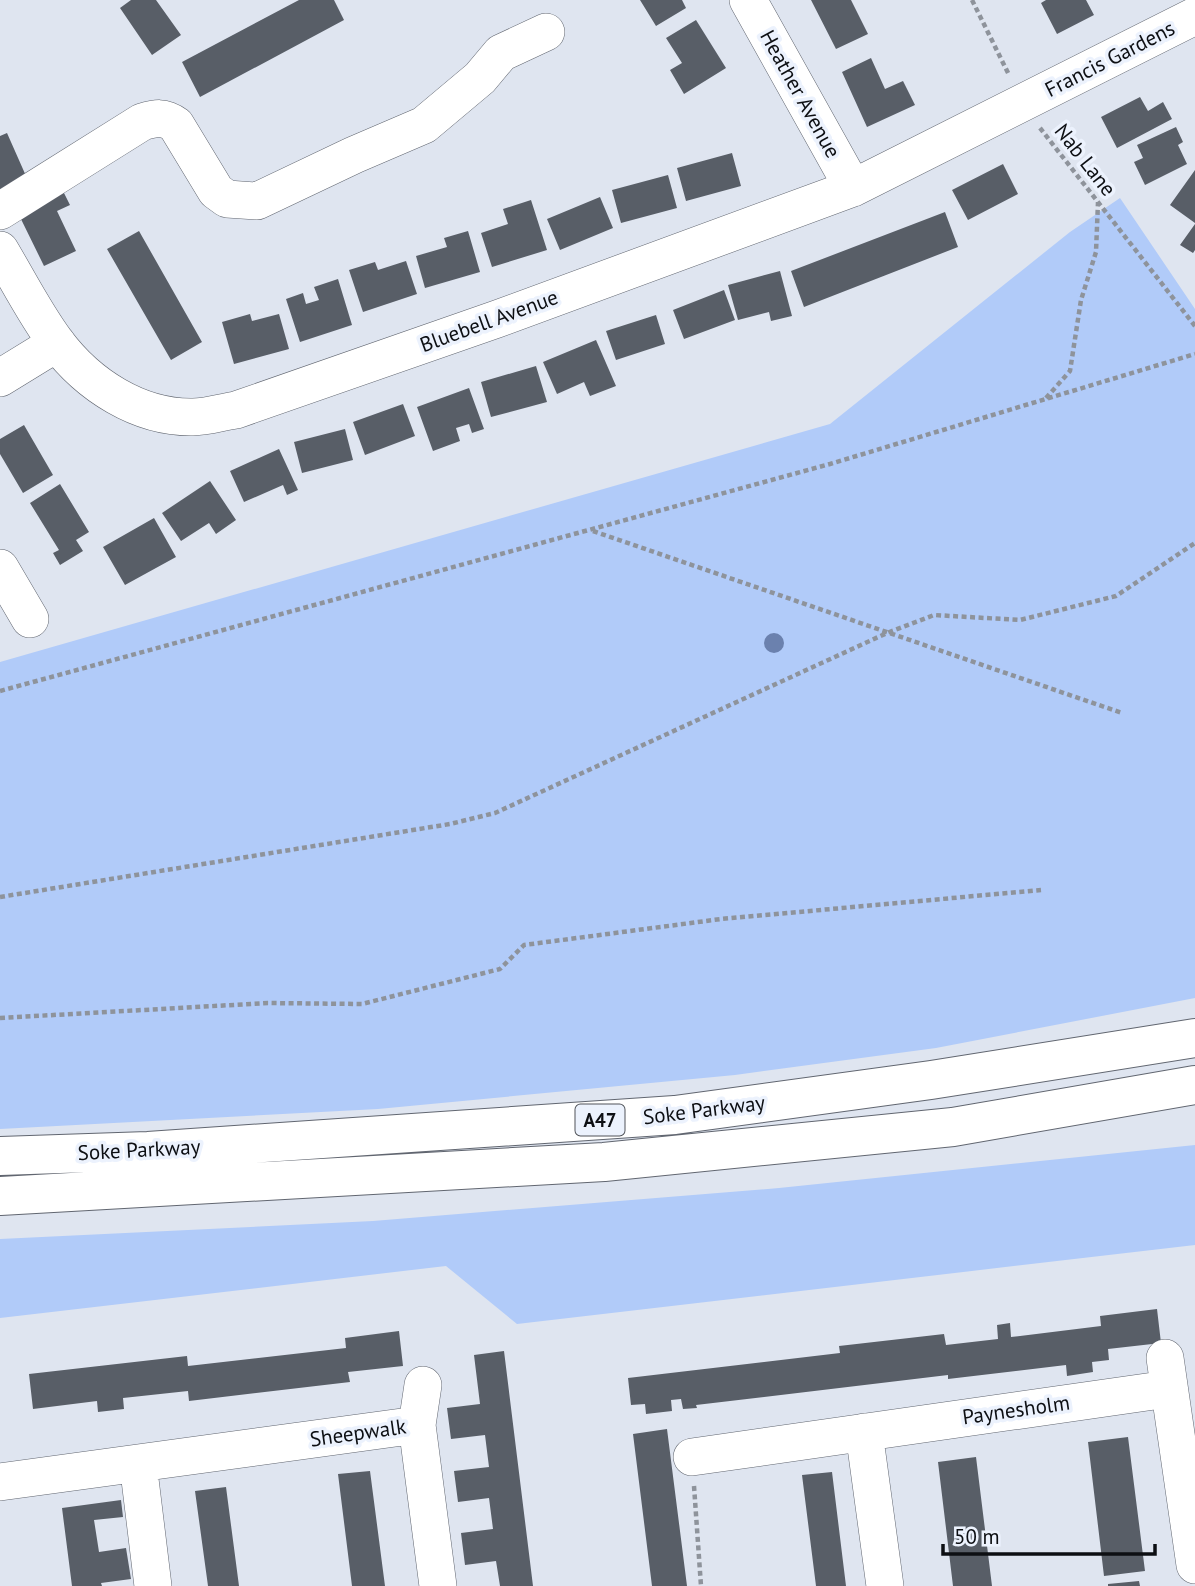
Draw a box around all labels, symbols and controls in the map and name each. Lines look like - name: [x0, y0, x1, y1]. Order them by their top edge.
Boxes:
- street label: Francis Gardens: [1040, 14, 1179, 103]
- street label: Heather Avenue: [754, 25, 847, 162]
- street label: Nab Lane: [1049, 118, 1122, 201]
- street label: Bluebell Avenue: [416, 283, 562, 358]
- street label: Soke Parkway: [641, 1089, 767, 1130]
- road number: A47: [576, 1104, 624, 1136]
- street label: Soke Parkway: [77, 1133, 201, 1166]
- street label: Paynesholm: [961, 1389, 1071, 1430]
- street label: Sheepwalk: [308, 1412, 408, 1453]
- scale bar: [943, 1512, 1155, 1556]
- text: 50 m: [954, 1523, 1000, 1550]

